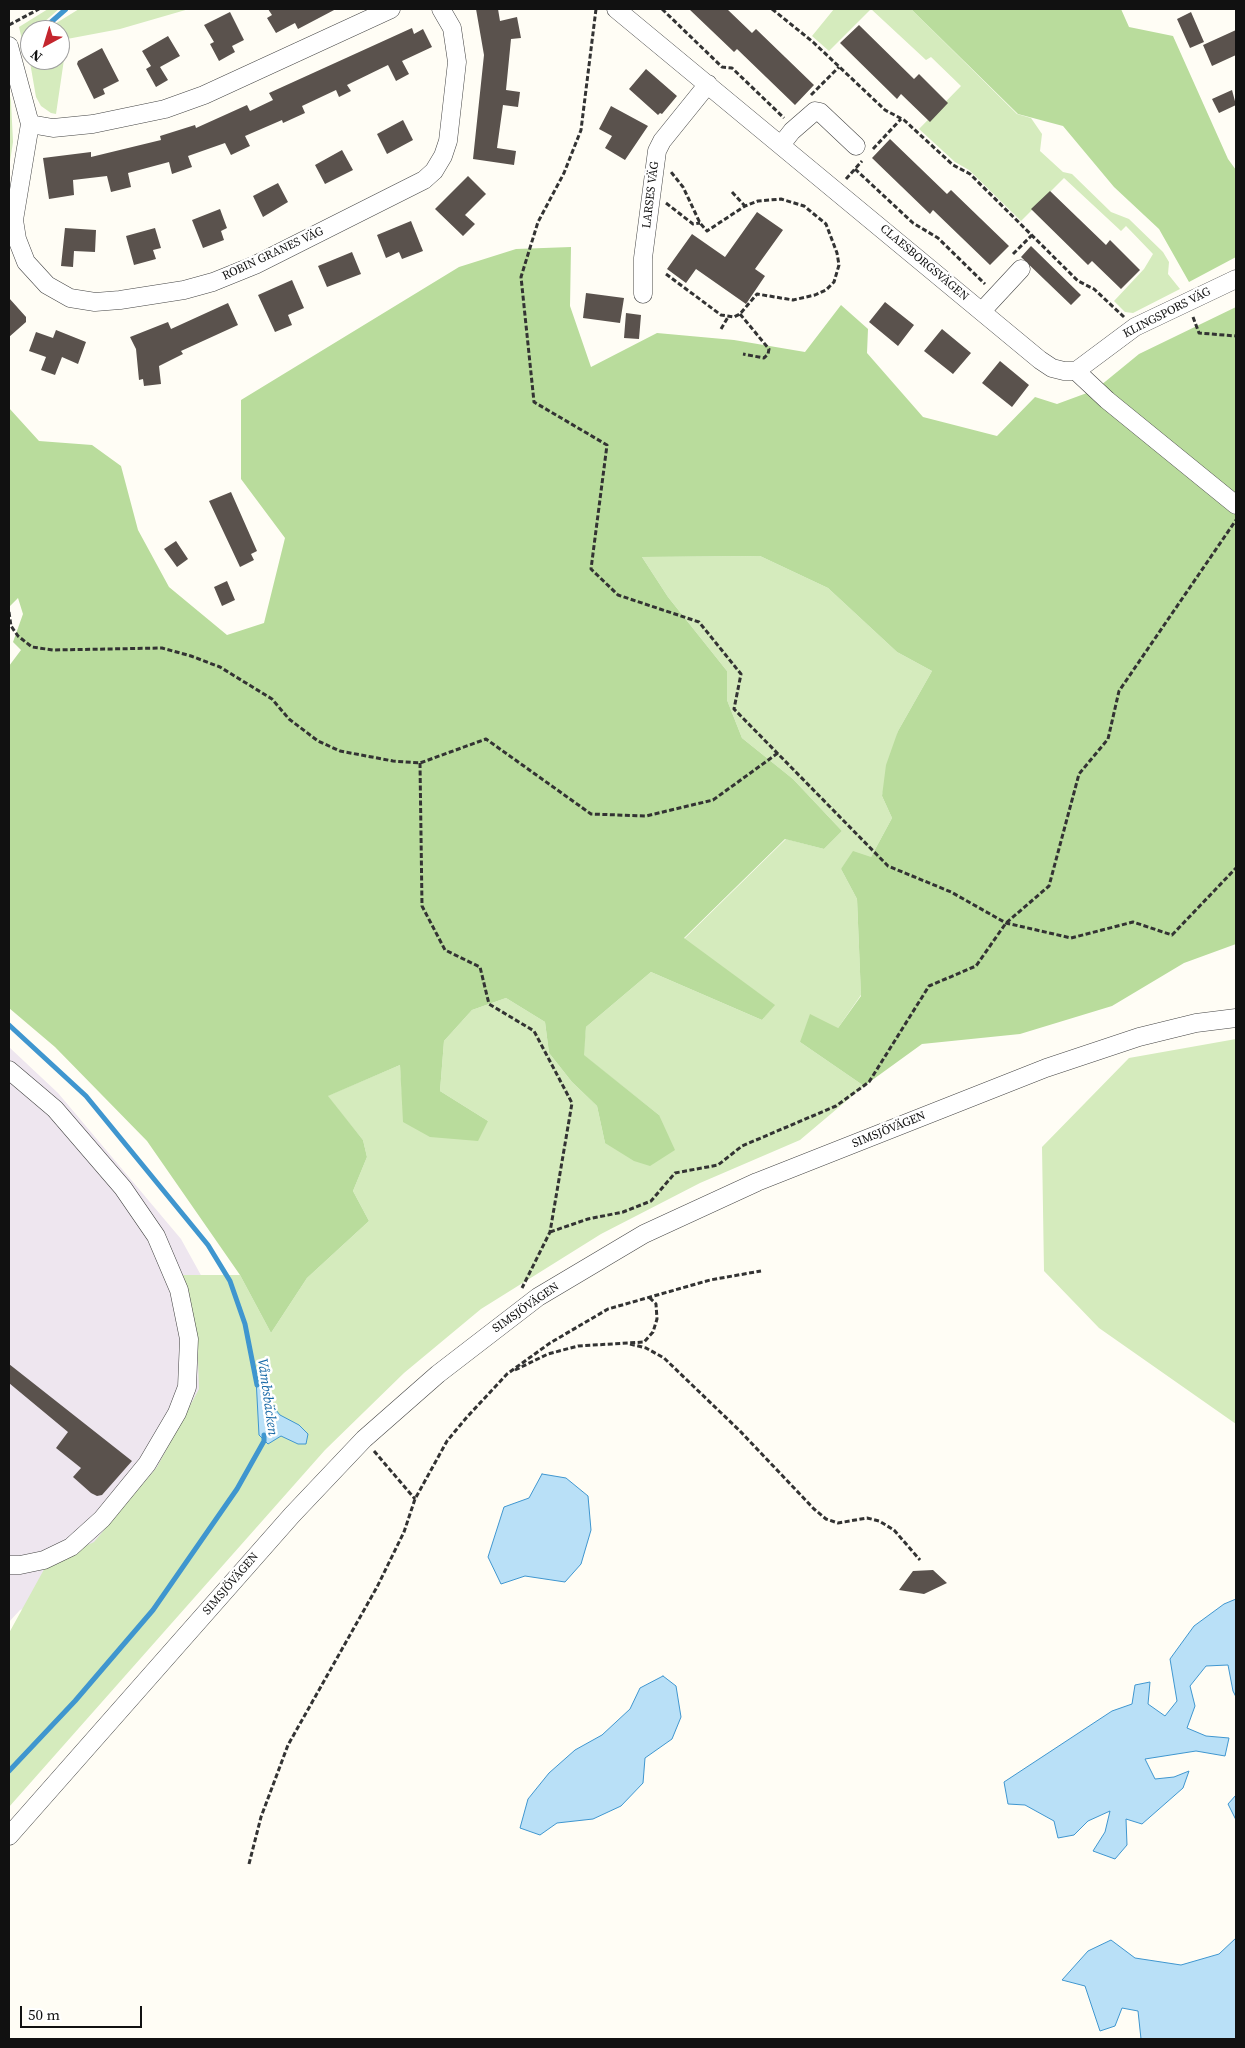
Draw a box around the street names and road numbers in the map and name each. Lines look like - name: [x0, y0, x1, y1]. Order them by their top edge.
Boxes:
- street label: LARSES VÄG: [640, 161, 662, 229]
- street label: CLAESBORGSVÄGEN: [877, 222, 971, 304]
- street label: ROBIN GRANES VÄG: [220, 224, 326, 284]
- street label: KLINGSPORS VÄG: [1121, 285, 1213, 341]
- street label: SIMSJÖVÄGEN: [850, 1109, 928, 1151]
- street label: SIMSJÖVÄGEN: [490, 1280, 562, 1336]
- street label: SIMSJÖVÄGEN: [200, 1550, 262, 1618]

